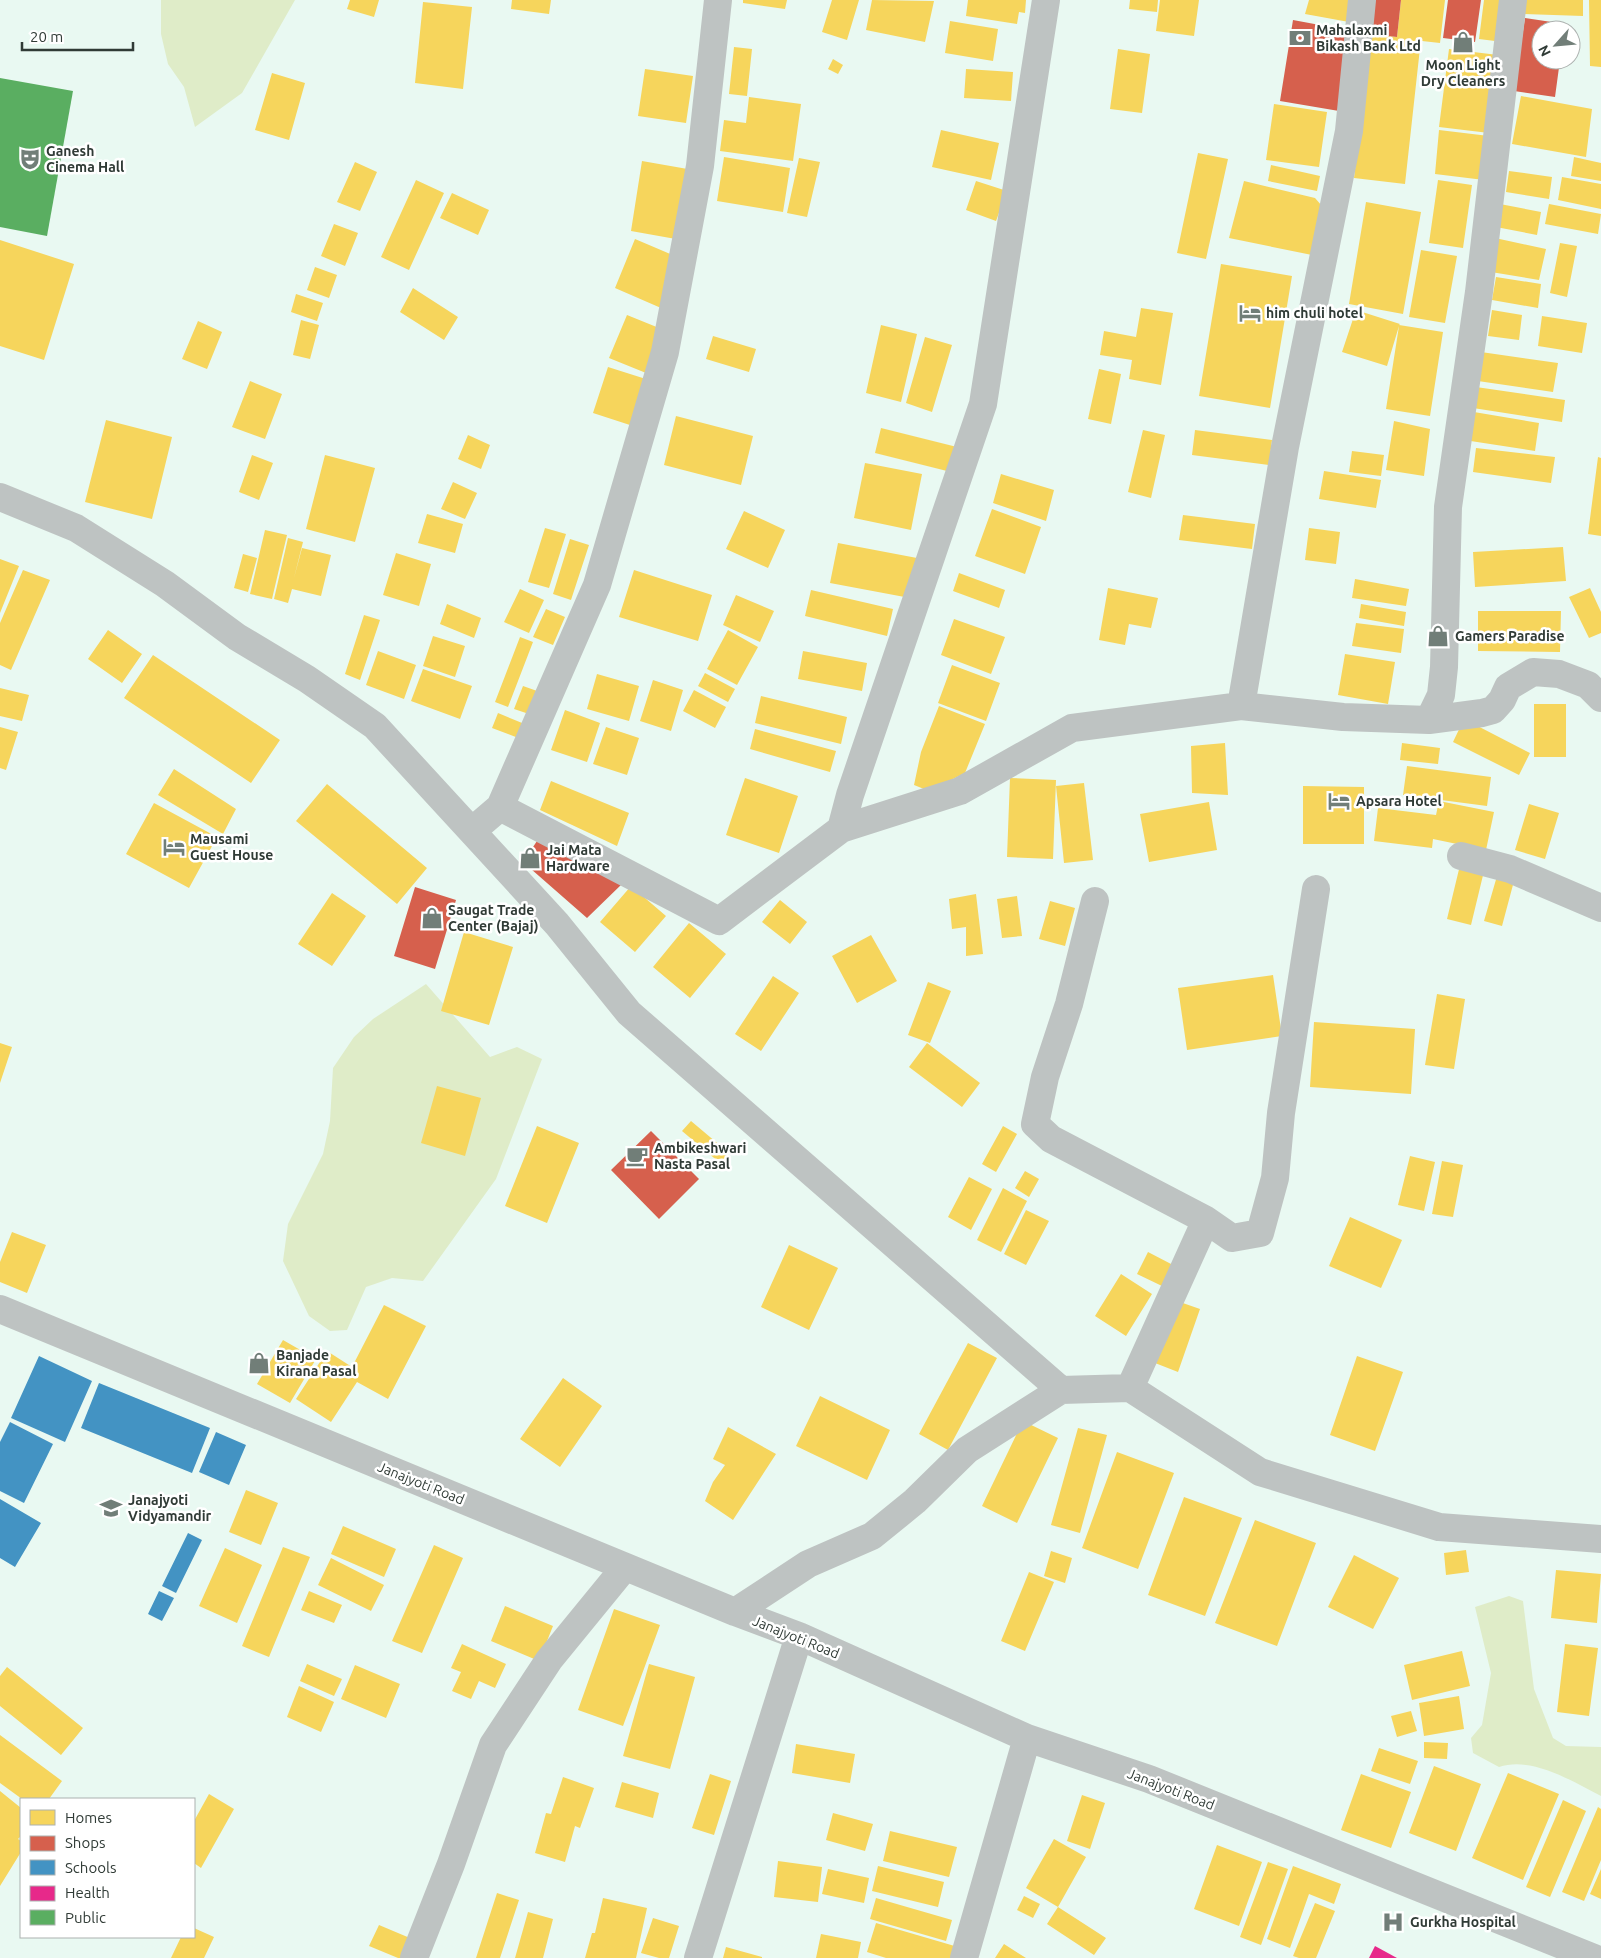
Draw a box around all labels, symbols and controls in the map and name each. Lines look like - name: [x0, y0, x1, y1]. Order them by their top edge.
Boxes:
- scale bar: [22, 20, 134, 52]
- north arrow: [1531, 20, 1581, 70]
- place label: Mahalaxmi Bikash Bank Ltd: [1316, 22, 1421, 54]
- bank icon: Mahalaxmi Bikash Bank Ltd: [1287, 25, 1313, 51]
- text: 20 m: [30, 28, 63, 45]
- shop icon: Moon Light Dry Cleaners: [1450, 29, 1476, 55]
- text: N: [1535, 43, 1554, 59]
- place label: Moon Light Dry Cleaners: [1421, 57, 1506, 89]
- place label: Ganesh Cinema Hall: [46, 143, 124, 175]
- theatre icon: Ganesh Cinema Hall: [17, 146, 43, 172]
- hotel icon: him chuli hotel: [1237, 300, 1263, 326]
- place label: him chuli hotel: [1266, 305, 1363, 321]
- shop icon: Gamers Paradise: [1425, 623, 1451, 649]
- place label: Gamers Paradise: [1455, 628, 1565, 644]
- hotel icon: Apsara Hotel: [1326, 788, 1352, 814]
- place label: Apsara Hotel: [1356, 793, 1442, 809]
- place label: Mausami Guest House: [190, 831, 273, 863]
- hotel icon: Mausami Guest House: [161, 834, 187, 860]
- place label: Jai Mata Hardware: [546, 842, 610, 874]
- shop icon: Jai Mata Hardware: [517, 845, 543, 871]
- place label: Saugat Trade Center (Bajaj): [448, 902, 539, 934]
- shop icon: Saugat Trade Center (Bajaj): [419, 905, 445, 931]
- place label: Ambikeshwari Nasta Pasal: [654, 1140, 747, 1172]
- cafe icon: Ambikeshwari Nasta Pasal: [624, 1143, 650, 1169]
- place label: Banjade Kirana Pasal: [276, 1347, 356, 1379]
- shop icon: Banjade Kirana Pasal: [246, 1350, 272, 1376]
- street label: Janajyoti Road: [375, 1458, 467, 1508]
- place label: Janajyoti Vidyamandir: [128, 1492, 212, 1524]
- school or university icon: Janajyoti Vidyamandir: [98, 1495, 124, 1521]
- street label: Janajyoti Road: [750, 1612, 842, 1662]
- street label: Janajyoti Road: [1125, 1765, 1217, 1813]
- legend: [20, 1798, 195, 1938]
- text: Homes: [65, 1809, 112, 1826]
- text: Shops: [65, 1834, 106, 1851]
- text: Schools: [65, 1859, 116, 1876]
- text: Health: [65, 1884, 110, 1901]
- text: Public: [65, 1909, 106, 1926]
- hospital icon: Gurkha Hospital: [1380, 1909, 1406, 1935]
- place label: Gurkha Hospital: [1410, 1914, 1516, 1930]

